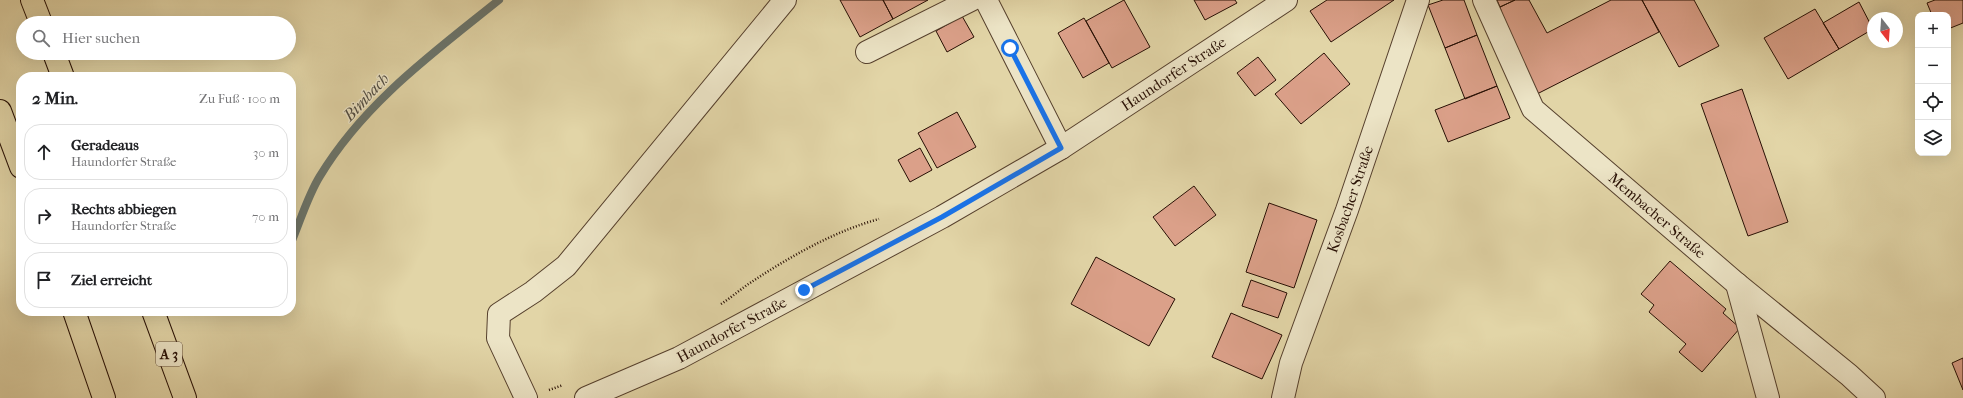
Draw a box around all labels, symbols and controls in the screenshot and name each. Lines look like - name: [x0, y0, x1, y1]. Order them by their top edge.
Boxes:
- north arrow: [1867, 12, 1903, 48]
- map controls: [1915, 12, 1951, 156]
- button: +: [1915, 12, 1951, 48]
- search box: [16, 16, 296, 60]
- icon: search: [30, 27, 52, 49]
- text: Hier suchen: [62, 29, 140, 47]
- street label: Haundorfer Straße: [1118, 33, 1230, 115]
- route start: [1001, 39, 1019, 57]
- button: −: [1915, 48, 1951, 84]
- water label: Bimbach: [339, 69, 393, 125]
- button: locate: [1915, 84, 1951, 120]
- text: 2 Min.: [32, 88, 78, 108]
- text: Zu Fuß · 100 m: [199, 91, 280, 106]
- button: layers: [1915, 120, 1951, 156]
- text: Geradeaus: [71, 136, 139, 154]
- icon: ahead: [33, 141, 55, 163]
- street label: Kosbacher Straße: [1323, 143, 1377, 255]
- text: 30 m: [253, 145, 279, 160]
- text: Haundorfer Straße: [71, 154, 177, 169]
- street label: Membacher Straße: [1605, 169, 1710, 262]
- text: Rechts abbiegen: [71, 200, 176, 218]
- icon: right: [33, 205, 55, 227]
- text: 70 m: [252, 209, 279, 224]
- text: Haundorfer Straße: [71, 218, 177, 233]
- icon: arrive: [33, 269, 55, 291]
- text: Ziel erreicht: [71, 271, 152, 289]
- route end: [795, 281, 813, 299]
- street label: Haundorfer Straße: [674, 293, 790, 366]
- road number: A 3: [156, 342, 182, 366]

